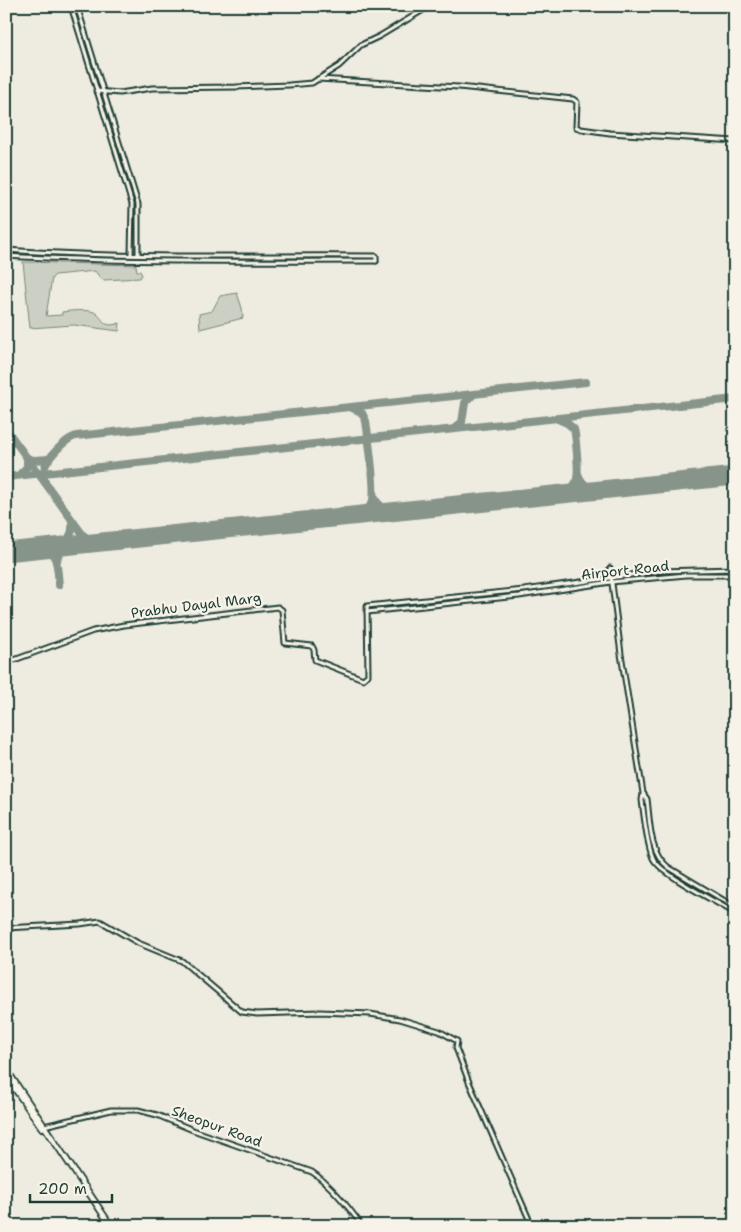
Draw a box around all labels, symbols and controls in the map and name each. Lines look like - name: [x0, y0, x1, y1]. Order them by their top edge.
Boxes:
- street label: Airport Road: [580, 556, 670, 584]
- street label: Prabhu Dayal Marg: [130, 588, 262, 622]
- street label: Sheopur Road: [169, 1101, 265, 1151]
- scale bar: [30, 1172, 112, 1204]
- text: 200 m: [38, 1179, 87, 1199]

